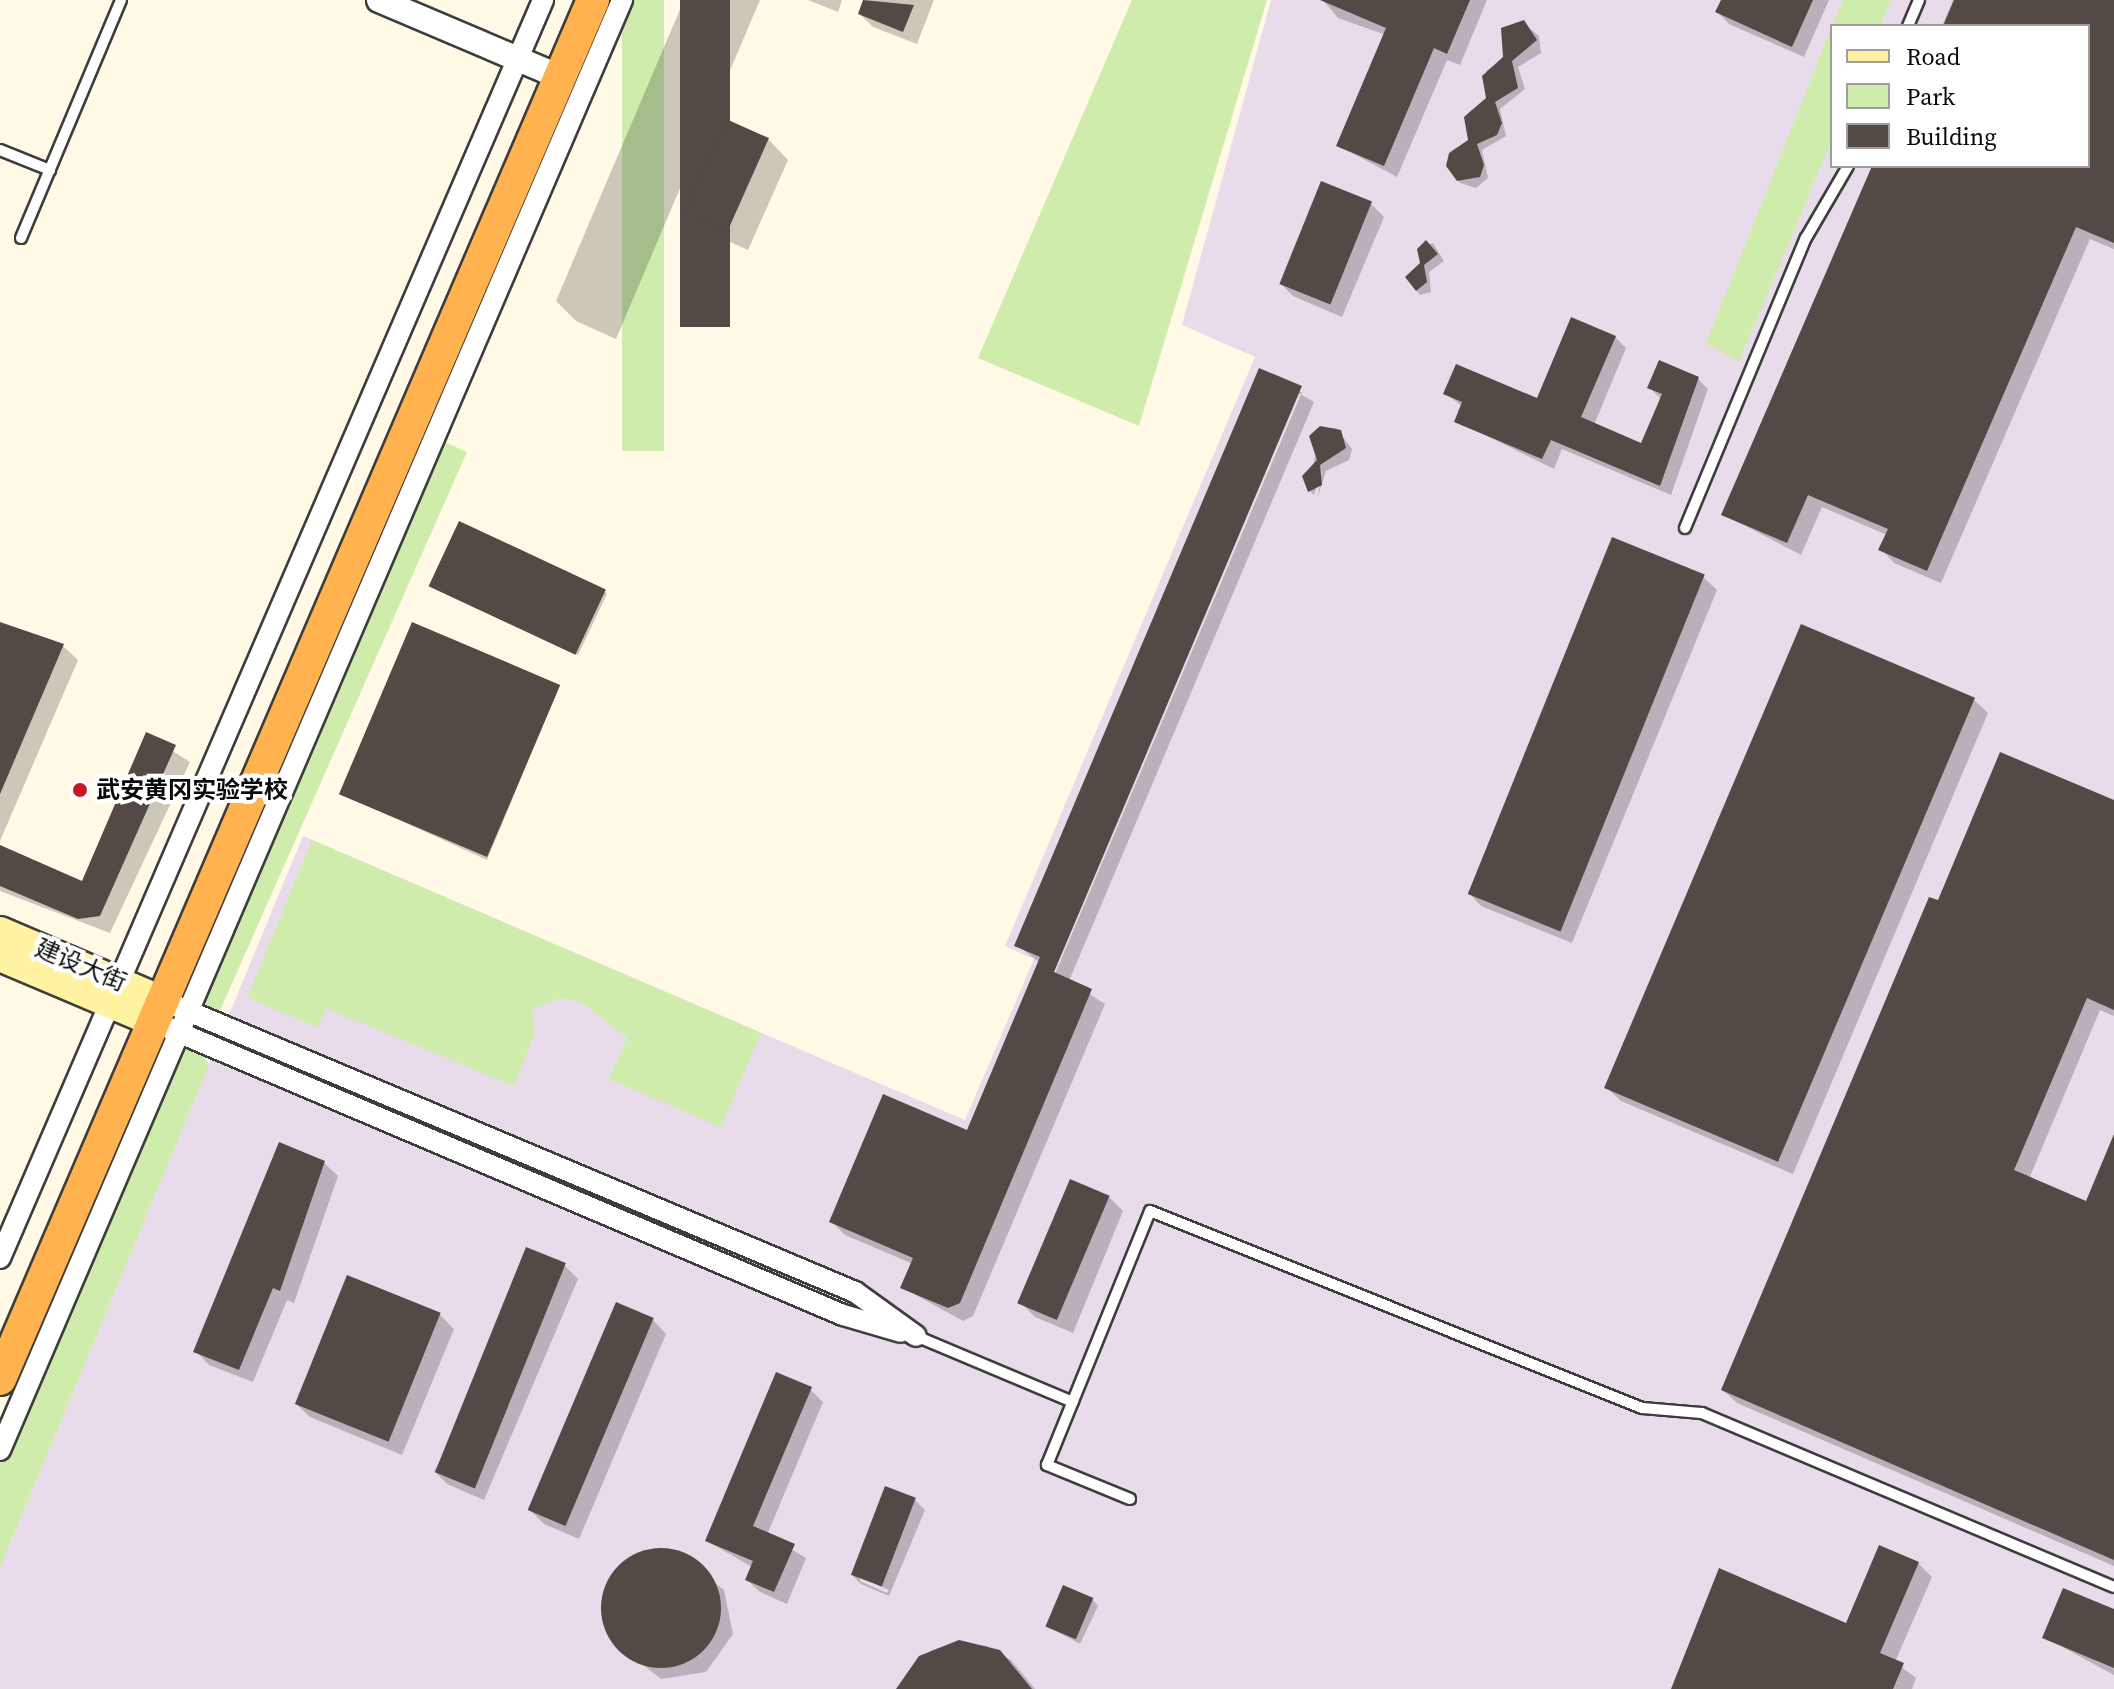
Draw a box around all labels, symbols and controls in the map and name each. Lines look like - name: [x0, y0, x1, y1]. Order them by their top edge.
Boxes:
- legend: [1830, 24, 2090, 168]
- text: Road: [1906, 40, 1960, 73]
- text: Park: [1906, 80, 1955, 113]
- text: Building: [1906, 120, 1997, 153]
- place label: 武安黄冈实验学校: [96, 776, 288, 804]
- marker: 武安黄冈实验学校: [71, 781, 89, 799]
- street label: 建设大街: [31, 933, 131, 997]

